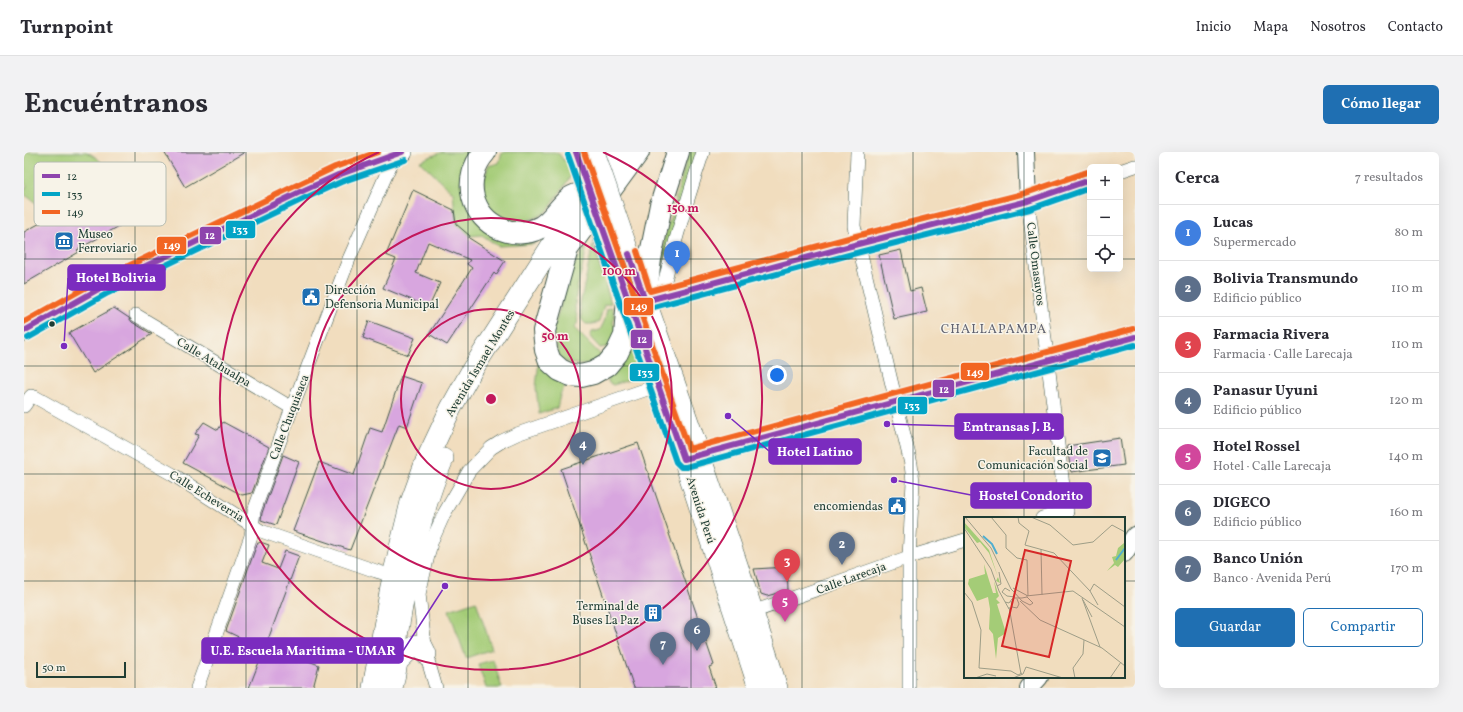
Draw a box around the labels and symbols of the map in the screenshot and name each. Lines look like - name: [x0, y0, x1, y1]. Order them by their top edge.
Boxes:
- legend: [34, 162, 166, 226]
- text: 12: [67, 170, 77, 185]
- text: 133: [67, 188, 83, 203]
- text: 150 m: [667, 201, 699, 217]
- text: 149: [67, 206, 84, 221]
- line badge: 133: [225, 220, 256, 239]
- street label: Calle Omasuyos: [1022, 222, 1048, 307]
- text: 133: [232, 223, 248, 238]
- line badge: 12: [199, 226, 222, 245]
- place label: Museo Ferroviario: [78, 227, 137, 257]
- text: 12: [205, 229, 215, 244]
- museum icon: Museo Ferroviario: [53, 230, 75, 252]
- line badge: 149: [156, 236, 187, 255]
- text: 149: [164, 239, 180, 254]
- pin: 1: [664, 241, 690, 274]
- text: 100 m: [602, 264, 636, 280]
- callout: Hotel Bolivia: [68, 265, 165, 290]
- text: Hotel Bolivia: [76, 270, 156, 288]
- place label: Dirección Defensoria Municipal: [325, 283, 439, 313]
- public building icon: Dirección Defensoria Municipal: [300, 286, 322, 308]
- line badge: 149: [623, 297, 654, 316]
- text: 149: [631, 300, 647, 315]
- street label: Avenida Ismael Montes: [442, 307, 519, 420]
- unlabelled marker: [47, 319, 57, 329]
- district label: CHALLAPAMPA: [941, 321, 1047, 339]
- text: 50 m: [541, 329, 569, 345]
- line badge: 12: [630, 329, 653, 349]
- text: 12: [637, 333, 647, 348]
- street label: Calle Atahualpa: [173, 334, 254, 391]
- line badge: 149: [960, 362, 990, 381]
- line badge: 133: [629, 363, 660, 382]
- your location: [767, 365, 787, 385]
- text: 133: [637, 366, 653, 381]
- text: 149: [967, 366, 983, 381]
- street label: Calle Chuquisaca: [266, 372, 314, 462]
- line badge: 12: [932, 379, 955, 398]
- text: 12: [939, 383, 949, 398]
- centre of rings: [484, 392, 498, 406]
- line badge: 133: [897, 396, 928, 415]
- text: 133: [904, 399, 920, 414]
- callout: Emtransas J. B.: [955, 414, 1063, 439]
- text: Emtransas J. B.: [963, 419, 1055, 437]
- pin: 4: [570, 432, 596, 465]
- callout: Hotel Latino: [769, 439, 861, 464]
- text: Hotel Latino: [777, 444, 853, 462]
- place label: Facultad de Comunicación Social: [978, 444, 1088, 474]
- school or university icon: Facultad de Comunicación Social: [1091, 447, 1113, 469]
- street label: Calle Echeverria: [166, 467, 247, 526]
- street label: Avenida Perú: [682, 475, 719, 546]
- callout: Hostel Condorito: [971, 483, 1091, 508]
- text: Hostel Condorito: [979, 488, 1083, 506]
- public building icon: encomiendas: [886, 495, 908, 517]
- place label: encomiendas: [813, 499, 883, 515]
- inset map: [964, 517, 1125, 678]
- pin: 2: [829, 532, 855, 565]
- pin: 3: [774, 549, 800, 582]
- street label: Calle Larecaja: [814, 559, 888, 599]
- pin: 5: [772, 589, 798, 622]
- place label: Terminal de Buses La Paz: [572, 599, 639, 629]
- building icon: Terminal de Buses La Paz: [642, 602, 664, 624]
- pin: 6: [684, 618, 710, 651]
- pin: 7: [650, 632, 676, 665]
- callout: U.E. Escuela Maritima - UMAR: [202, 638, 403, 663]
- text: U.E. Escuela Maritima - UMAR: [210, 643, 396, 661]
- scale bar: [36, 660, 126, 679]

